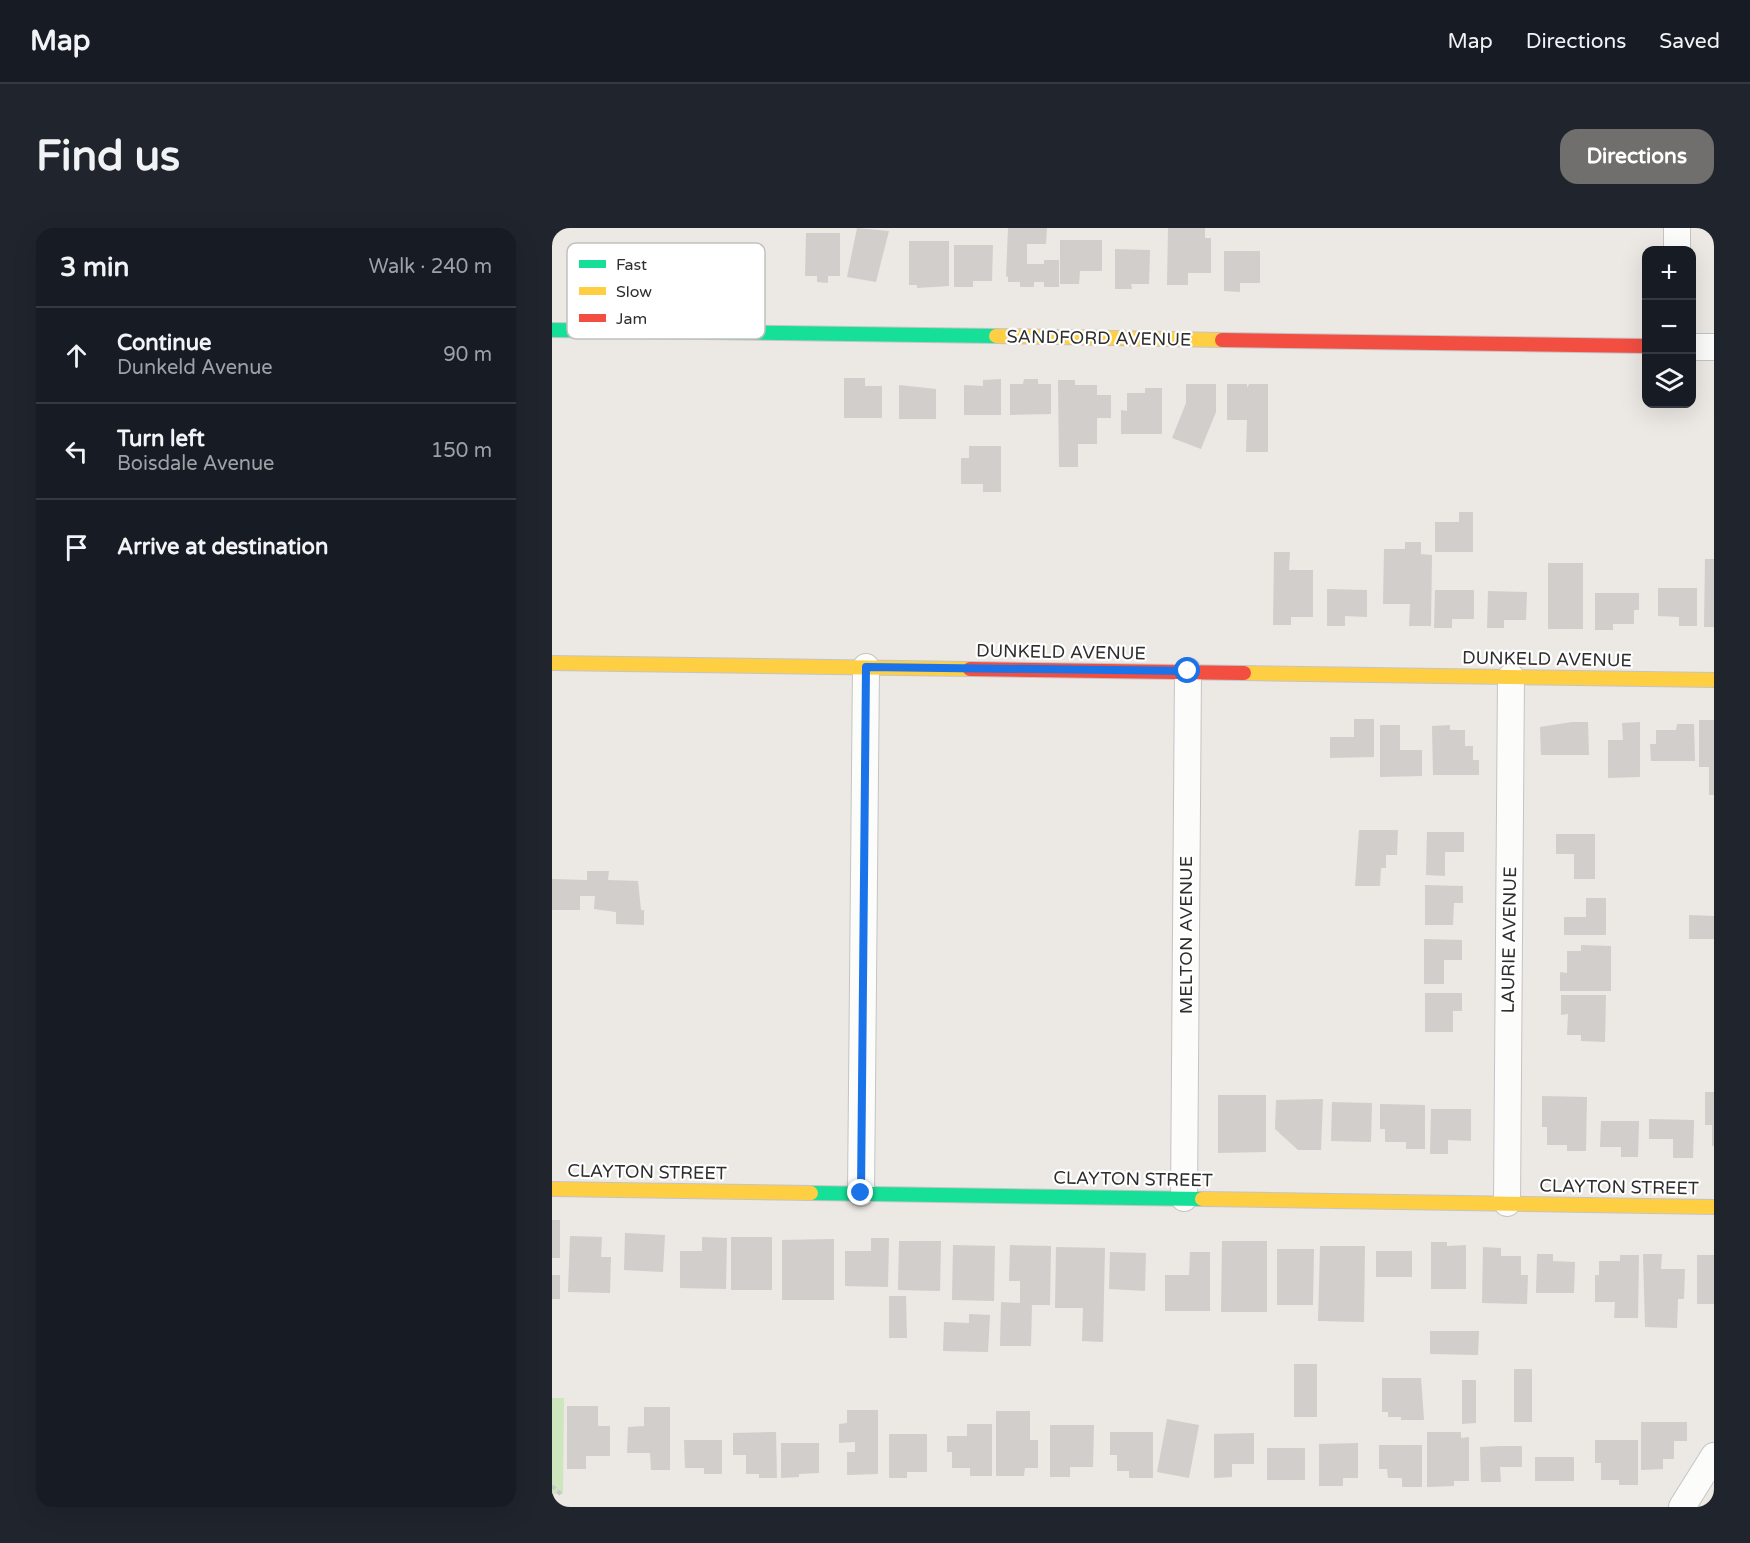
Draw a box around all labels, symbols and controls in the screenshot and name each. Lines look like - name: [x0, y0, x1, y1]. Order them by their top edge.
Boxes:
- text: Map: [30, 24, 90, 58]
- text: Map: [1447, 29, 1493, 54]
- text: Directions: [1526, 29, 1626, 54]
- text: Saved: [1659, 29, 1720, 54]
- button: Directions: [1560, 129, 1714, 184]
- text: Find us: [36, 131, 180, 182]
- legend: [567, 243, 765, 339]
- map controls: [1642, 246, 1696, 408]
- button: +: [1642, 246, 1696, 300]
- text: 3 min: [60, 252, 129, 283]
- text: Walk · 240 m: [369, 255, 492, 279]
- text: Fast: [616, 255, 647, 275]
- text: Slow: [616, 282, 652, 302]
- button: −: [1642, 300, 1696, 354]
- text: Jam: [616, 309, 647, 329]
- street label: SANDFORD AVENUE: [1006, 325, 1192, 351]
- text: Continue: [117, 330, 212, 356]
- icon: ahead: [60, 339, 93, 372]
- text: 90 m: [443, 343, 492, 367]
- button: layers: [1642, 354, 1696, 408]
- text: Dunkeld Avenue: [117, 356, 273, 380]
- text: Turn left: [117, 426, 205, 452]
- icon: left: [60, 435, 93, 468]
- text: 150 m: [431, 439, 492, 463]
- text: Boisdale Avenue: [117, 452, 274, 476]
- icon: arrive: [60, 531, 93, 564]
- text: Arrive at destination: [117, 534, 328, 560]
- street label: DUNKELD AVENUE: [976, 640, 1146, 664]
- street label: DUNKELD AVENUE: [1462, 647, 1632, 671]
- route start: [1174, 657, 1200, 683]
- street label: MELTON AVENUE: [1175, 856, 1197, 1014]
- street label: LAURIE AVENUE: [1497, 866, 1521, 1014]
- street label: CLAYTON STREET: [567, 1160, 727, 1184]
- street label: CLAYTON STREET: [1053, 1167, 1213, 1191]
- street label: CLAYTON STREET: [1539, 1175, 1699, 1199]
- route end: [847, 1179, 873, 1205]

